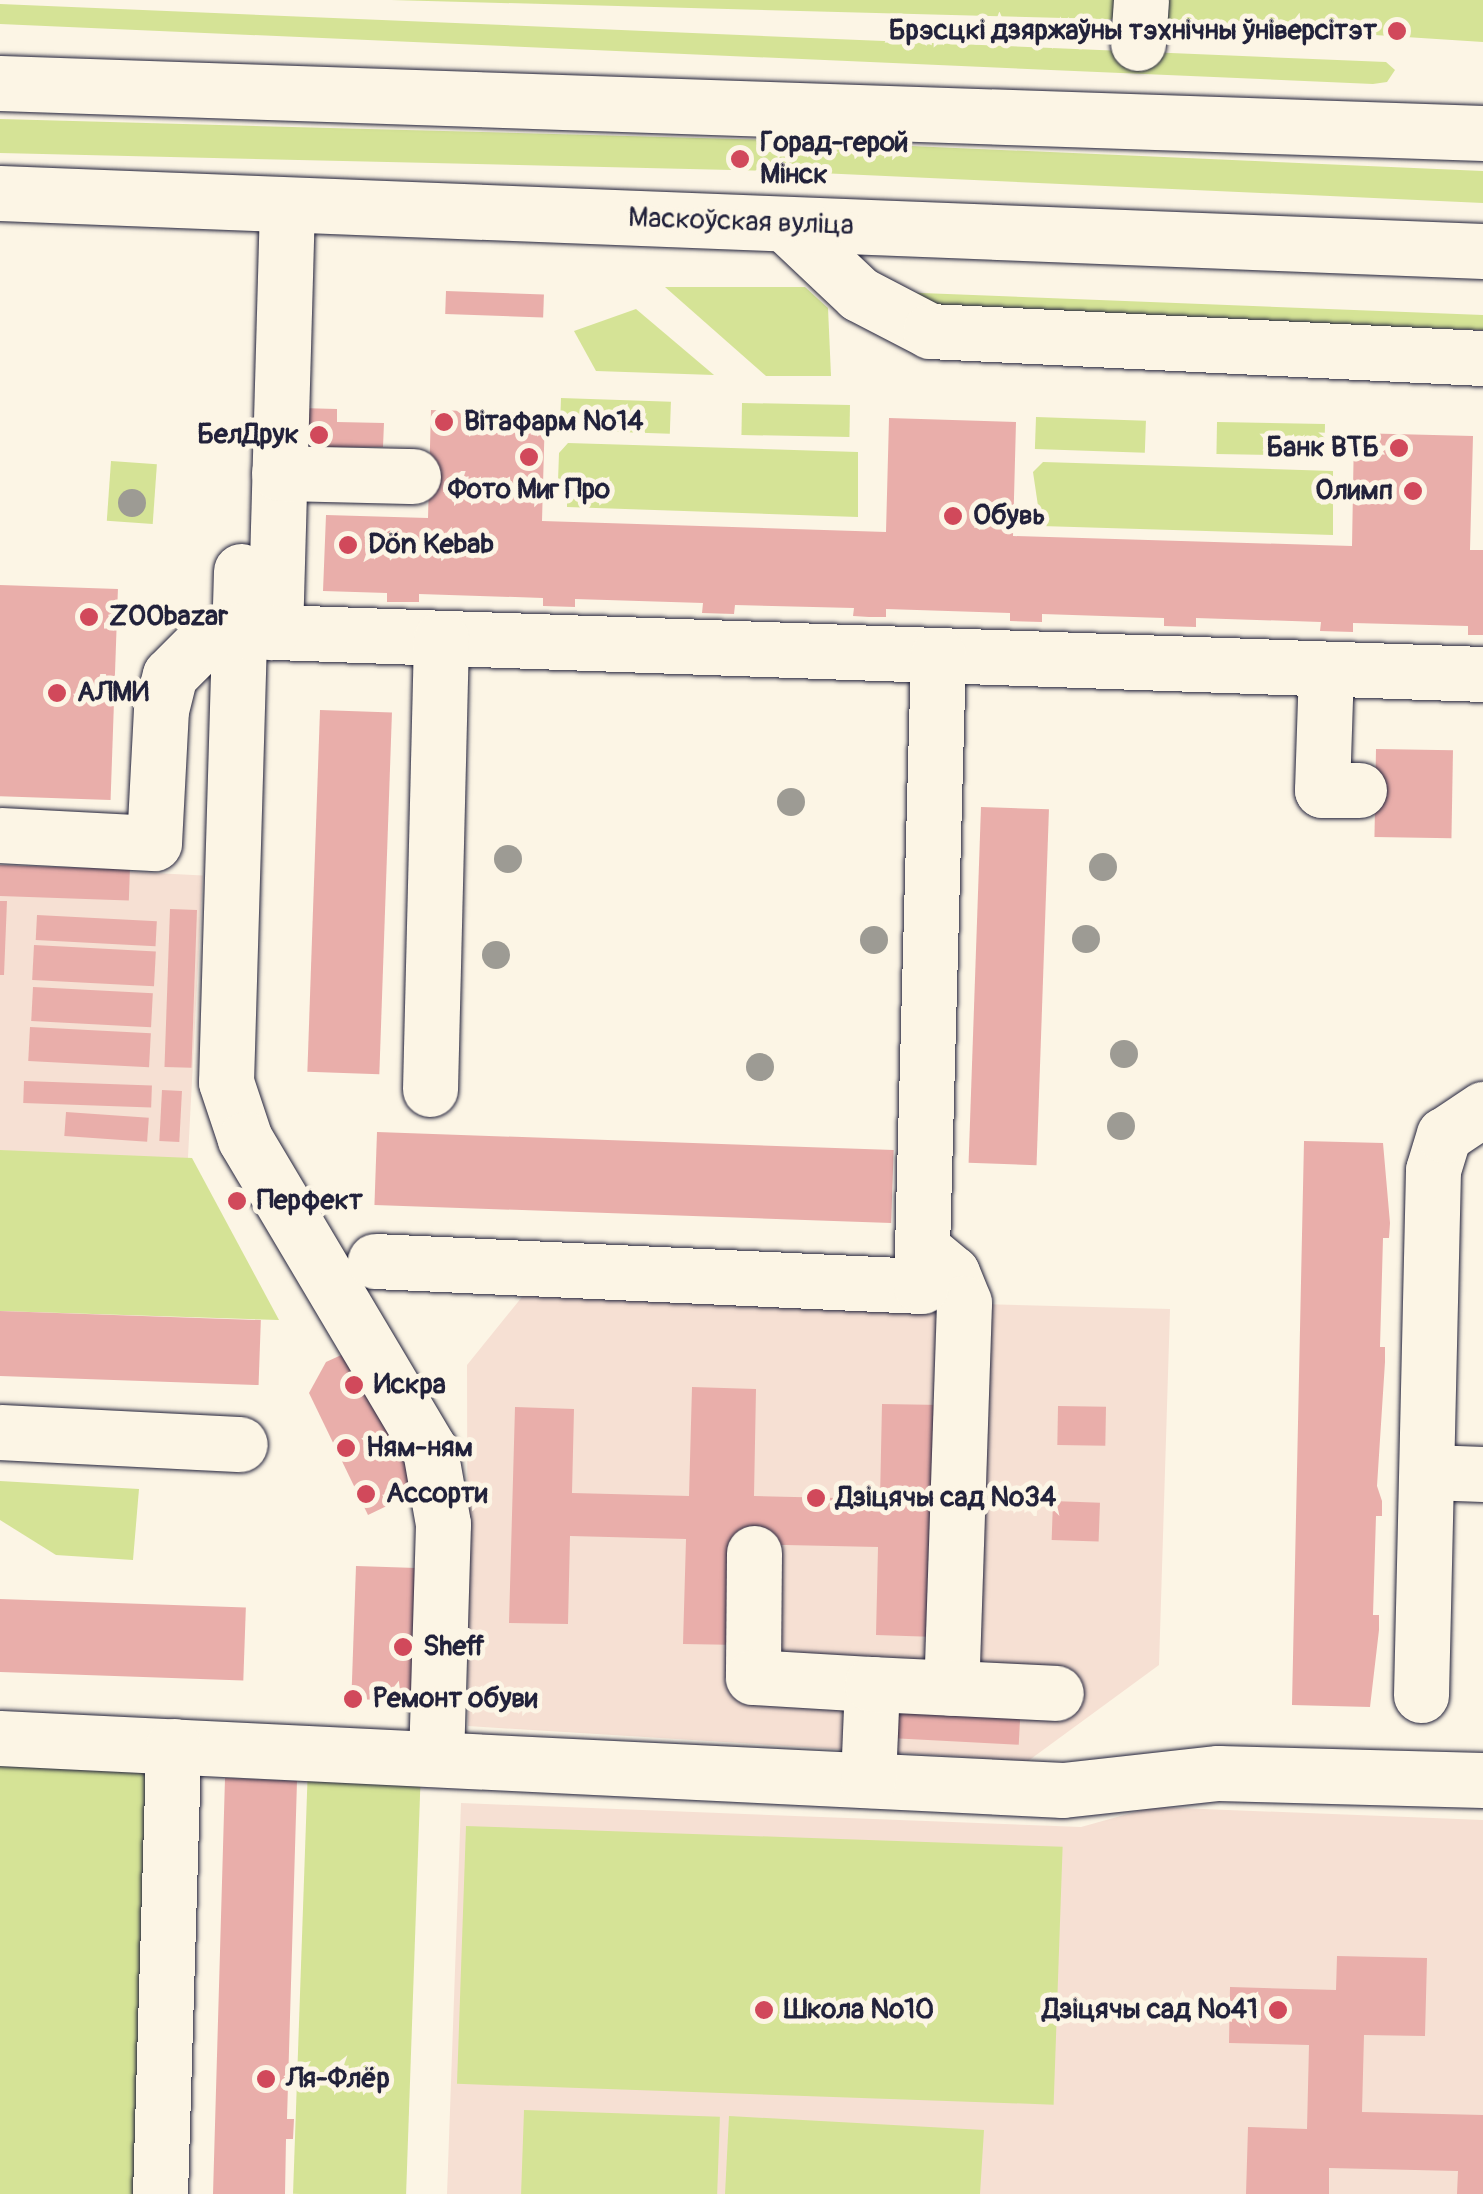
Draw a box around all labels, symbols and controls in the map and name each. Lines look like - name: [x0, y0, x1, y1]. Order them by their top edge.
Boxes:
- place label: Брэсцкі дзяржаўны тэхнічны ўніверсітэт: [889, 14, 1377, 48]
- marker: Брэсцкі дзяржаўны тэхнічны ўніверсітэт: [1386, 20, 1408, 42]
- place label: Горад-герой Мінск: [760, 126, 908, 192]
- marker: Горад-герой Мінск: [729, 148, 751, 170]
- street label: Маскоўская вуліца: [628, 201, 854, 243]
- place label: Вітафарм №14: [464, 405, 644, 439]
- marker: Вітафарм №14: [433, 411, 455, 433]
- place label: БелДрук: [197, 418, 299, 452]
- marker: БелДрук: [308, 424, 330, 446]
- place label: Банк ВТБ: [1266, 431, 1379, 465]
- marker: Банк ВТБ: [1388, 437, 1410, 459]
- marker: Фото Миг Про: [518, 446, 540, 468]
- place label: Фото Миг Про: [448, 473, 610, 507]
- place label: Олимп: [1315, 474, 1393, 508]
- marker: Олимп: [1402, 480, 1424, 502]
- place label: Обувь: [973, 499, 1045, 533]
- marker: Обувь: [942, 505, 964, 527]
- place label: Dön Kebab: [368, 528, 494, 562]
- marker: Dön Kebab: [337, 534, 359, 556]
- place label: ZOObazar: [109, 600, 228, 634]
- marker: ZOObazar: [78, 606, 100, 628]
- place label: АЛМИ: [77, 676, 149, 710]
- marker: АЛМИ: [46, 682, 68, 704]
- place label: Перфект: [257, 1184, 363, 1218]
- marker: Перфект: [226, 1190, 248, 1212]
- place label: Искра: [374, 1368, 446, 1402]
- marker: Искра: [343, 1374, 365, 1396]
- place label: Ням-ням: [366, 1431, 473, 1465]
- marker: Ням-ням: [335, 1437, 357, 1459]
- place label: Ассорти: [386, 1477, 487, 1511]
- place label: Дзіцячы сад №34: [836, 1481, 1056, 1515]
- marker: Ассорти: [355, 1483, 377, 1505]
- marker: Дзіцячы сад №34: [805, 1487, 827, 1509]
- place label: Sheff: [423, 1630, 485, 1664]
- marker: Sheff: [392, 1636, 414, 1658]
- place label: Ремонт обуви: [373, 1682, 538, 1716]
- marker: Ремонт обуви: [342, 1688, 364, 1710]
- place label: Школа №10: [784, 1993, 934, 2027]
- place label: Дзіцячы сад №41: [1043, 1993, 1258, 2027]
- marker: Школа №10: [753, 1999, 775, 2021]
- marker: Дзіцячы сад №41: [1267, 1999, 1289, 2021]
- place label: Ля-Флёр: [286, 2062, 390, 2096]
- marker: Ля-Флёр: [255, 2068, 277, 2090]

